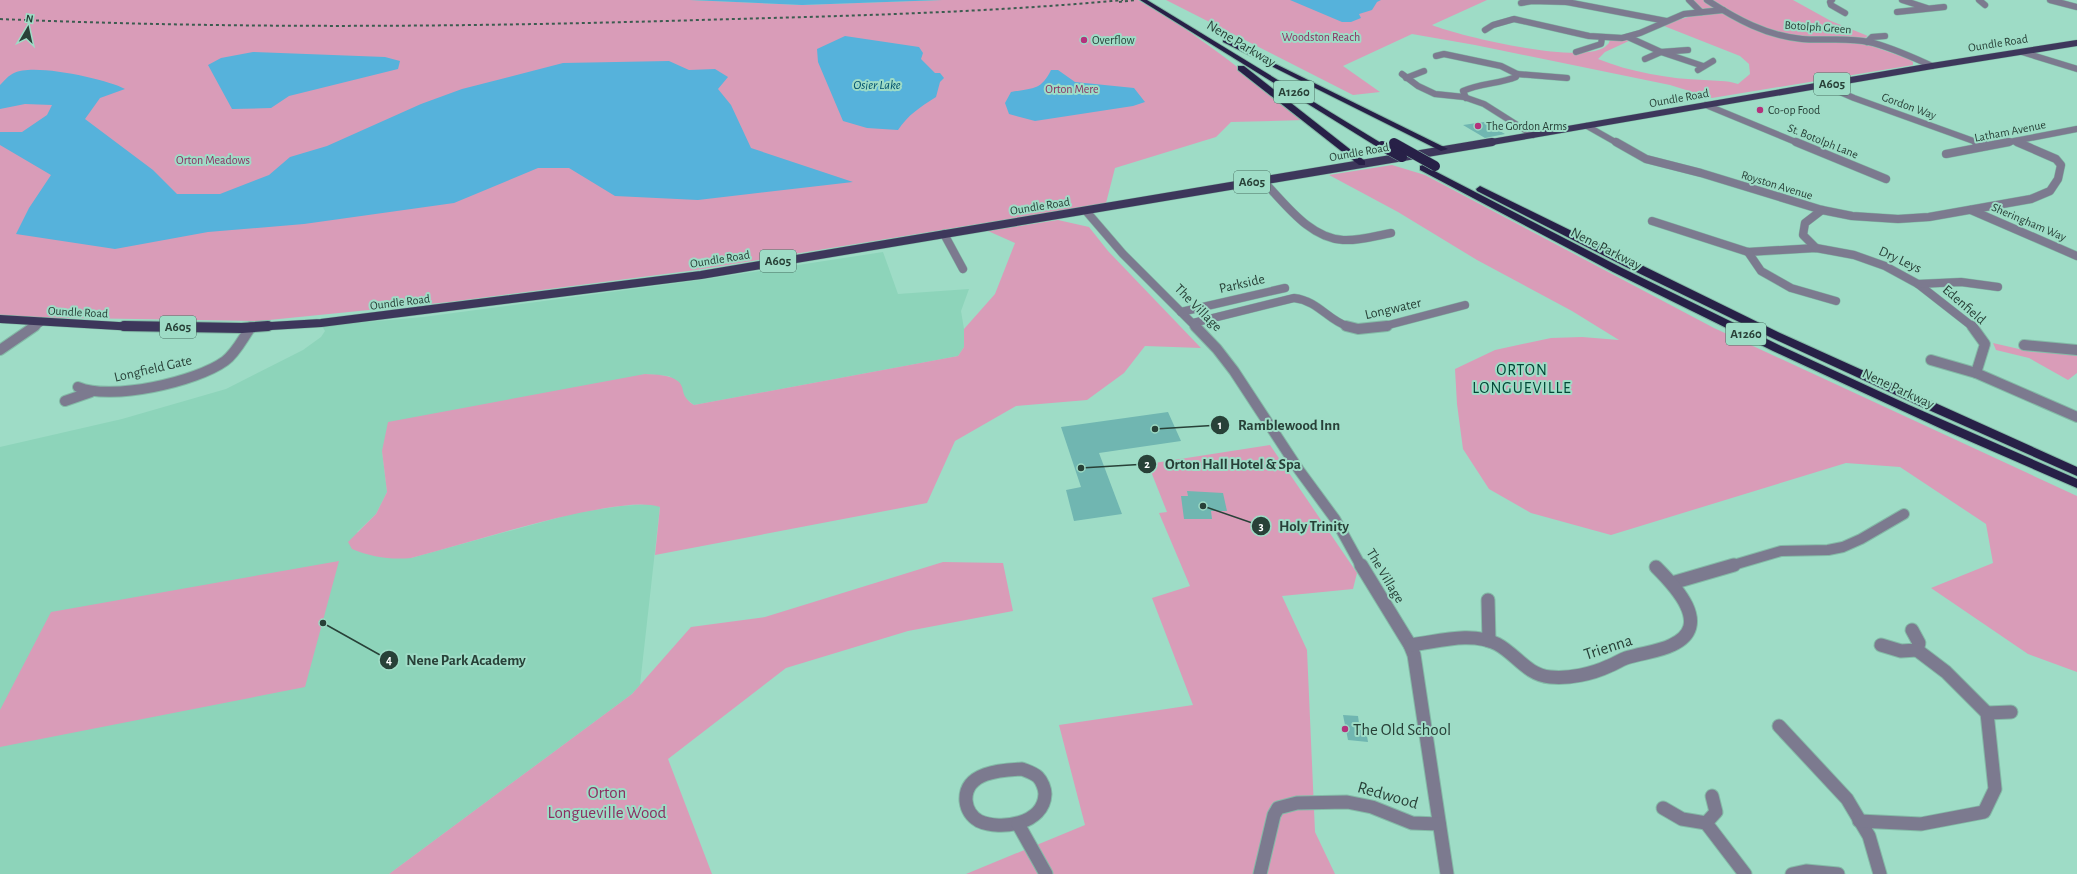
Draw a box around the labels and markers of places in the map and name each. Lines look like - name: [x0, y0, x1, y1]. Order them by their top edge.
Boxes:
- place label: Overflow: [1092, 34, 1135, 46]
- marker: Overflow: [1079, 35, 1089, 45]
- place label: Co-op Food: [1768, 104, 1820, 116]
- marker: Co-op Food: [1755, 105, 1765, 115]
- place label: The Gordon Arms: [1486, 120, 1567, 132]
- marker: The Gordon Arms: [1473, 121, 1483, 131]
- callout: Ramblewood Inn: [1210, 412, 1348, 439]
- callout: Orton Hall Hotel & Spa: [1137, 451, 1309, 478]
- callout: Holy Trinity: [1251, 512, 1357, 539]
- callout: Nene Park Academy: [379, 646, 534, 673]
- place label: The Old School: [1353, 721, 1451, 738]
- marker: The Old School: [1340, 724, 1350, 734]

